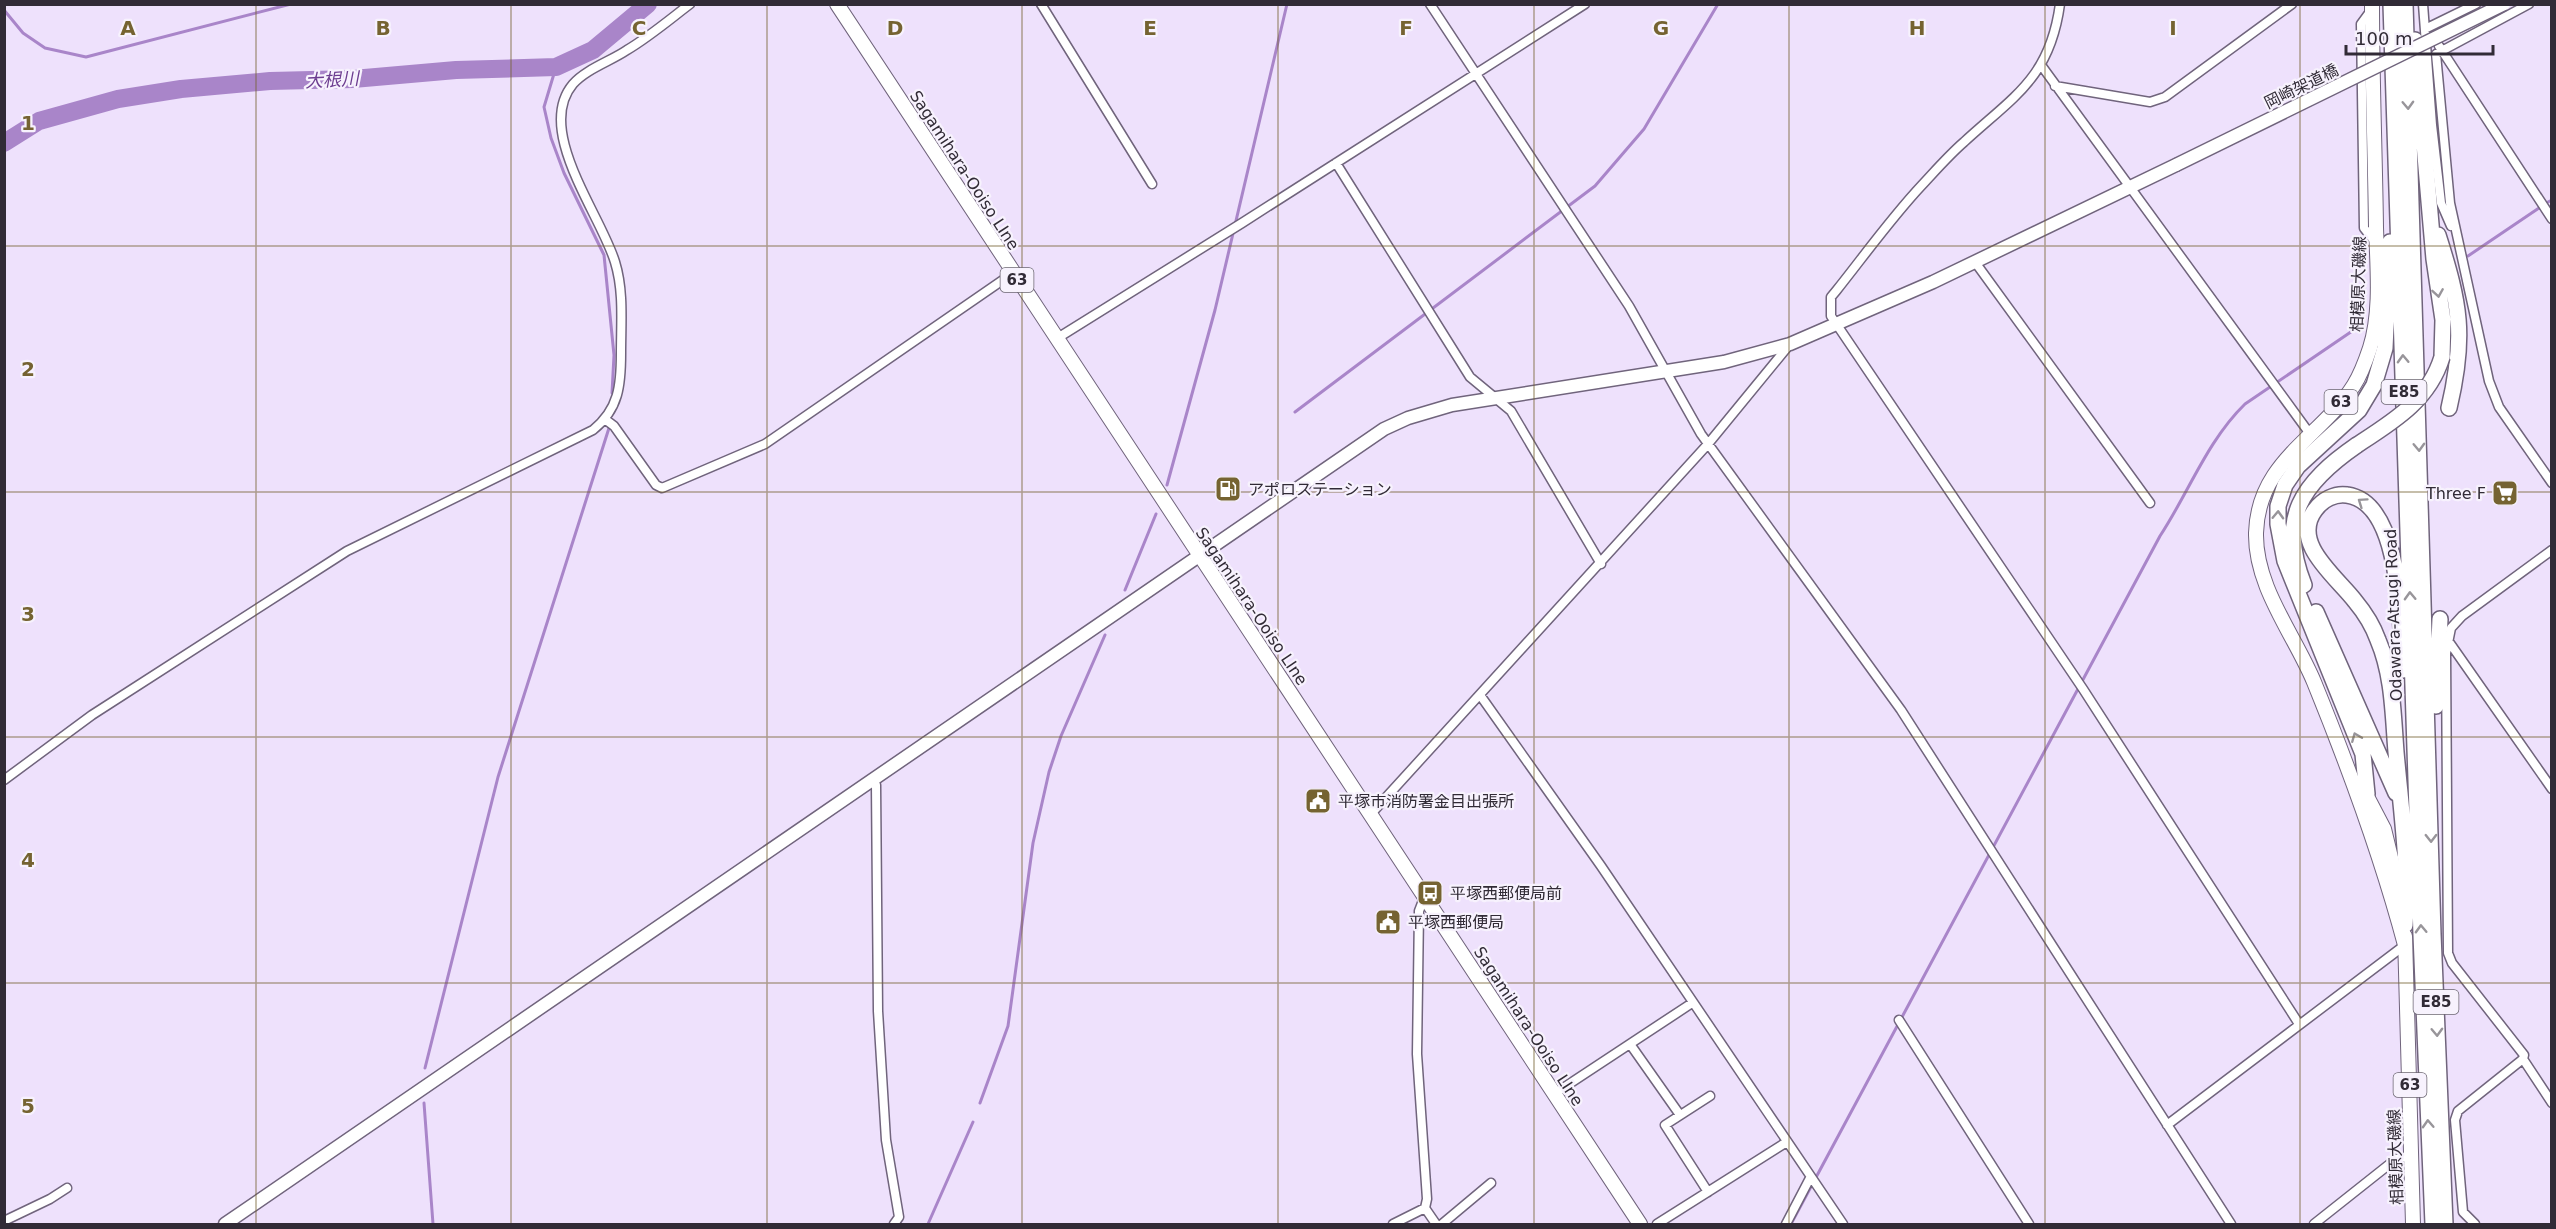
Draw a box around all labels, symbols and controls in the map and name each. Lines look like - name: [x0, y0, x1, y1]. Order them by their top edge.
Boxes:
- text: A: [120, 16, 136, 40]
- text: B: [375, 16, 391, 40]
- text: C: [632, 16, 646, 40]
- text: D: [887, 16, 903, 40]
- text: E: [1143, 16, 1157, 40]
- text: F: [1399, 16, 1413, 40]
- text: G: [1653, 16, 1669, 40]
- text: H: [1909, 16, 1925, 40]
- text: I: [2169, 16, 2177, 40]
- scale bar: [2346, 18, 2493, 56]
- text: 100 m: [2355, 28, 2413, 49]
- street label: 岡崎架道橋: [2261, 60, 2341, 113]
- water label: 大根川: [304, 67, 361, 91]
- street label: Sagamihara-Ooiso LIne: [906, 87, 1023, 254]
- one-way arrow: [2402, 100, 2415, 109]
- text: 1: [21, 111, 35, 135]
- street label: 相模原大磯線: [2347, 236, 2370, 332]
- road number: 63: [1000, 268, 1034, 292]
- one-way arrow: [2432, 288, 2444, 297]
- one-way arrow: [2397, 354, 2410, 363]
- text: 2: [21, 357, 35, 381]
- road number: E85: [2382, 380, 2426, 404]
- road number: 63: [2324, 390, 2358, 414]
- one-way arrow: [2412, 442, 2425, 451]
- fuel station icon: アポロステーション: [1213, 474, 1243, 504]
- supermarket icon: Three F: [2490, 478, 2520, 508]
- place label: アポロステーション: [1248, 480, 1392, 499]
- place label: Three F: [2425, 484, 2486, 503]
- one-way arrow: [2357, 498, 2368, 509]
- one-way arrow: [2272, 510, 2285, 519]
- street label: Sagamihara-Ooiso LIne: [1192, 524, 1312, 689]
- street label: Odawara-Atsugi Road: [2381, 528, 2406, 702]
- one-way arrow: [2404, 591, 2417, 600]
- text: 3: [21, 602, 35, 626]
- one-way arrow: [2351, 732, 2363, 743]
- public building icon: 平塚市消防署金目出張所: [1303, 786, 1333, 816]
- place label: 平塚市消防署金目出張所: [1338, 792, 1514, 811]
- one-way arrow: [2425, 833, 2437, 842]
- text: 4: [21, 848, 35, 872]
- bus stop icon: 平塚西郵便局前: [1415, 878, 1445, 908]
- place label: 平塚西郵便局前: [1450, 884, 1562, 903]
- public building icon: 平塚西郵便局: [1373, 907, 1403, 937]
- place label: 平塚西郵便局: [1408, 913, 1504, 932]
- one-way arrow: [2414, 925, 2427, 934]
- street label: Sagamihara-Ooiso LIne: [1470, 943, 1587, 1110]
- road number: E85: [2414, 990, 2458, 1014]
- one-way arrow: [2430, 1028, 2443, 1037]
- road number: 63: [2394, 1073, 2426, 1097]
- text: 5: [21, 1094, 35, 1118]
- street label: 相模原大磯線: [2384, 1109, 2407, 1205]
- one-way arrow: [2422, 1120, 2435, 1129]

